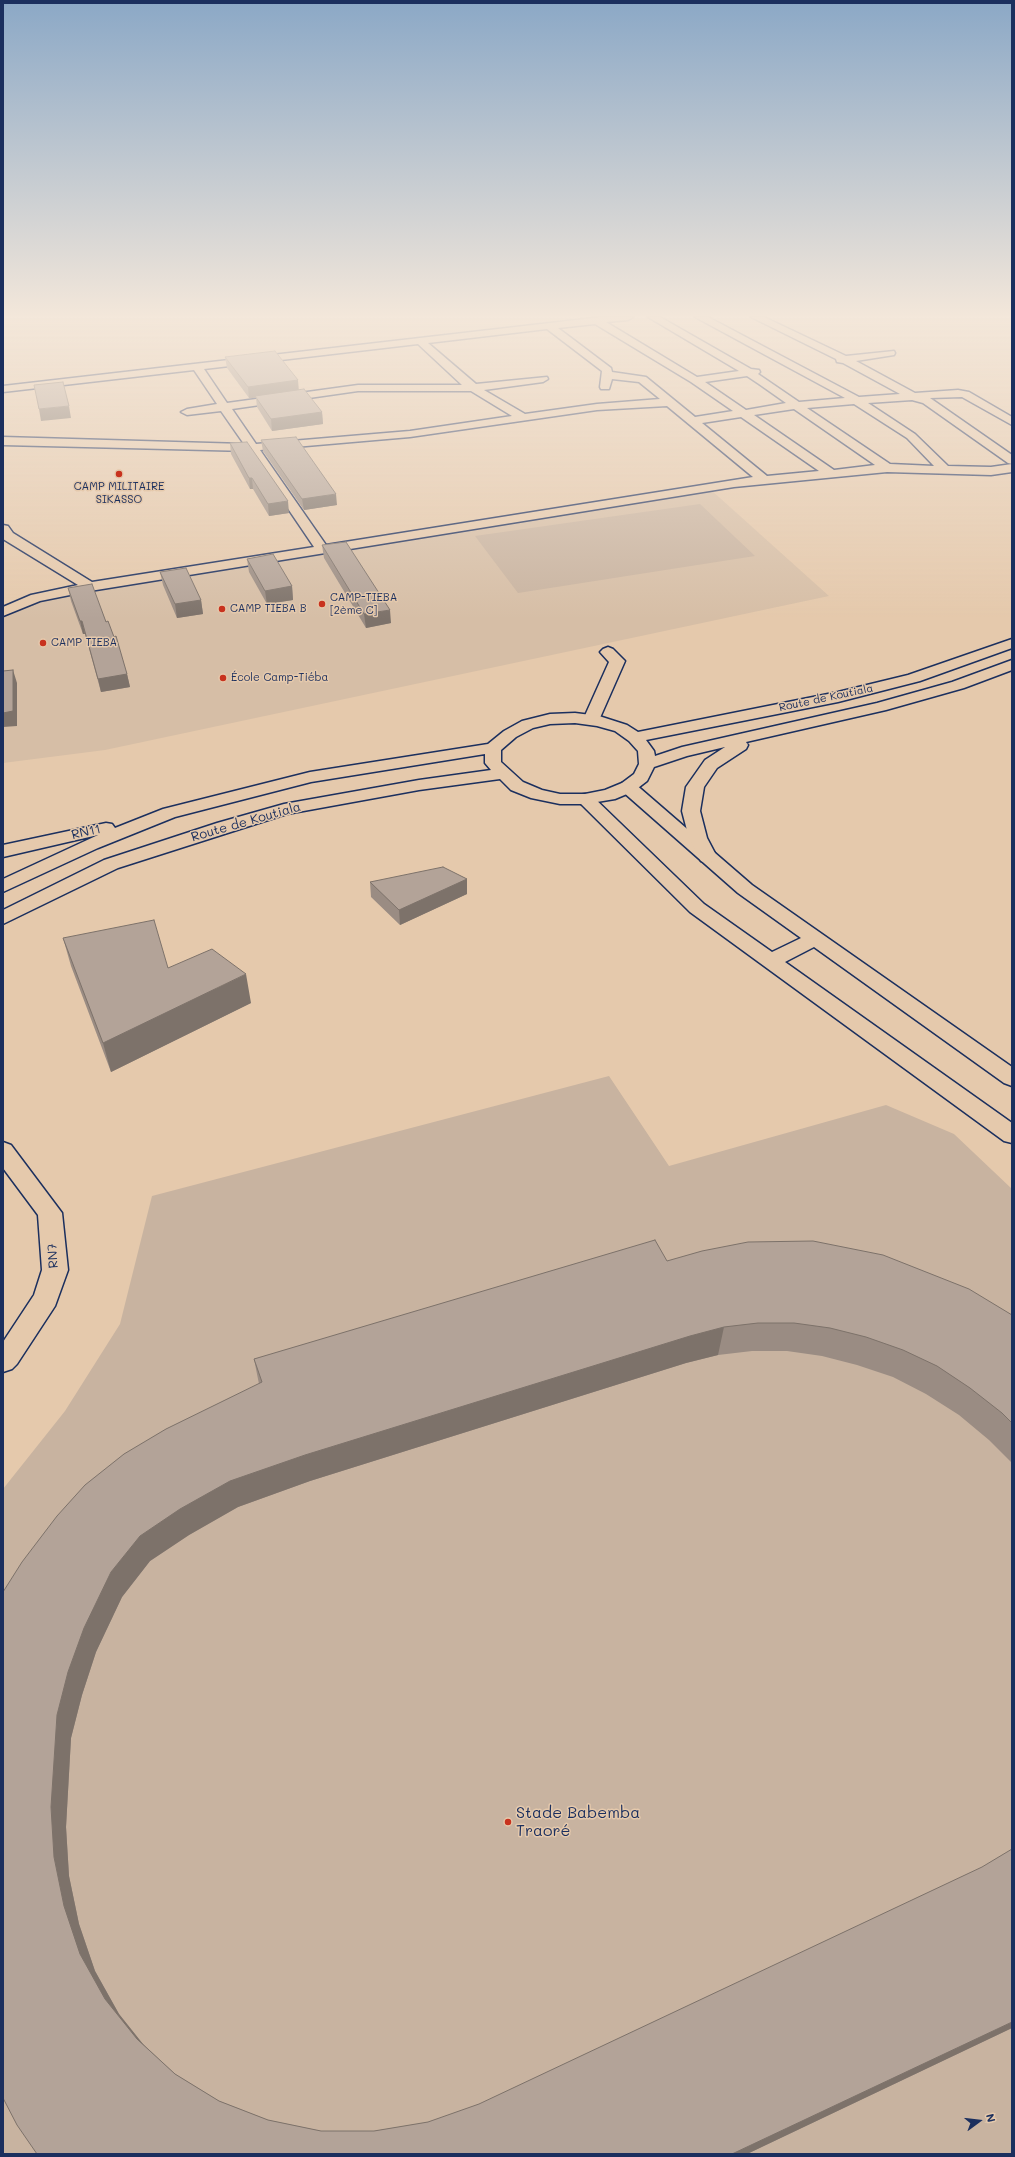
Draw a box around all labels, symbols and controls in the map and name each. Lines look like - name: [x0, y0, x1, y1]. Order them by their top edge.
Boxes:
- marker: CAMP MILITAIRE SIKASSO: [114, 469, 124, 479]
- place label: CAMP MILITAIRE SIKASSO: [74, 480, 164, 506]
- place label: CAMP-TIEBA [2ème C]: [330, 591, 397, 617]
- marker: CAMP-TIEBA [2ème C]: [317, 599, 327, 609]
- place label: CAMP TIEBA B: [230, 602, 307, 616]
- marker: CAMP TIEBA B: [217, 604, 227, 614]
- place label: CAMP TIEBA: [51, 636, 117, 650]
- marker: CAMP TIEBA: [38, 638, 48, 648]
- place label: École Camp-Tiéba: [231, 671, 328, 685]
- marker: École Camp-Tiéba: [218, 673, 228, 683]
- street label: Route de Koutiala: [778, 682, 874, 714]
- street label: Route de Koutiala: [189, 799, 303, 845]
- street label: RN11: [70, 821, 102, 843]
- street label: RN7: [45, 1243, 61, 1269]
- place label: Stade Babemba Traoré: [516, 1803, 640, 1841]
- marker: Stade Babemba Traoré: [503, 1817, 513, 1827]
- north arrow: [959, 2101, 999, 2141]
- text: N: [983, 2112, 999, 2124]

